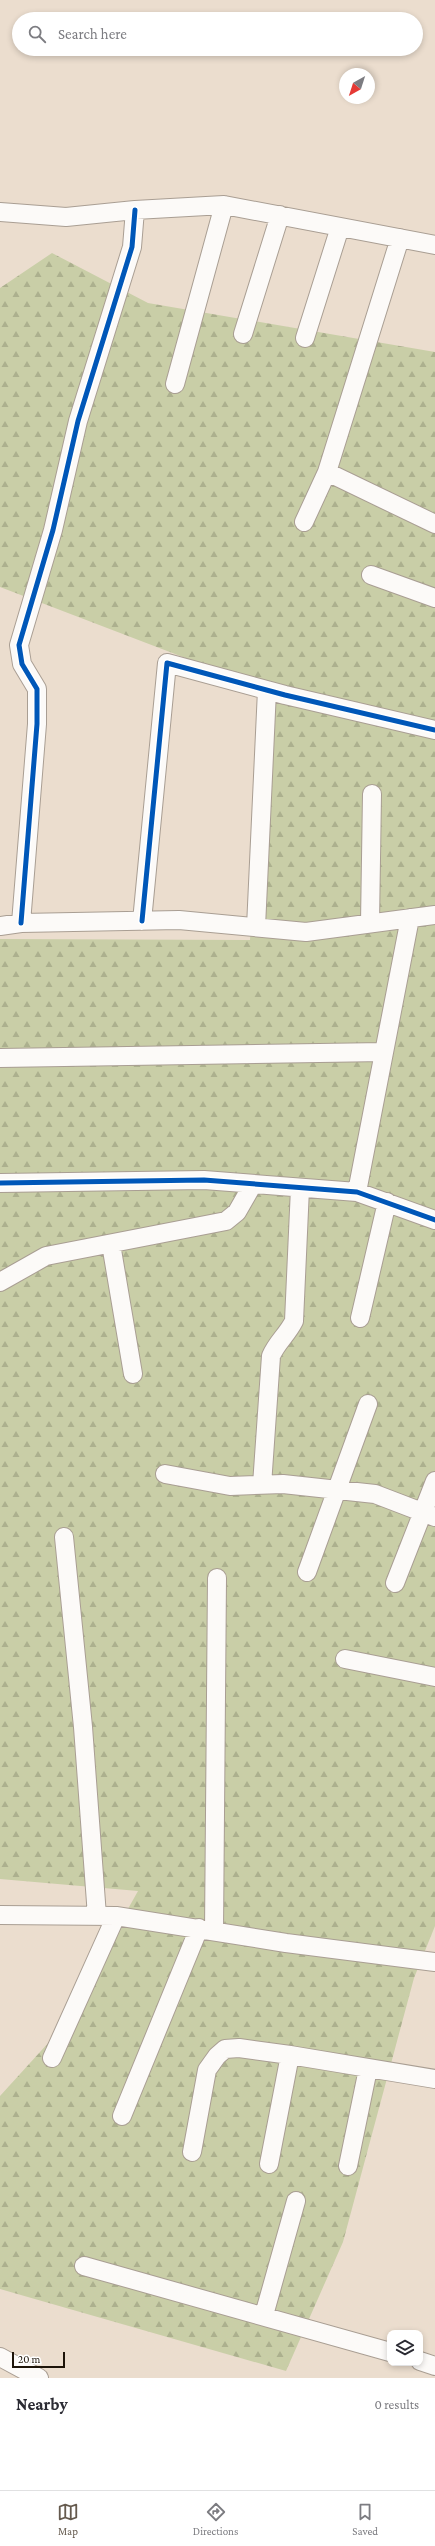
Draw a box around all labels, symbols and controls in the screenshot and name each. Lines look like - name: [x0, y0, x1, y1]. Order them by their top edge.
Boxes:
- search box: [12, 12, 423, 56]
- icon: search: [26, 23, 48, 45]
- text: Search here: [58, 26, 127, 42]
- north arrow: [339, 68, 375, 104]
- map controls: [387, 2330, 423, 2366]
- button: layers: [387, 2330, 423, 2366]
- scale bar: [12, 2350, 65, 2369]
- text: 20 m: [18, 2353, 40, 2365]
- text: Nearby: [16, 2395, 68, 2414]
- text: 0 results: [374, 2397, 419, 2412]
- tab: Map: [57, 2501, 79, 2537]
- tab: Directions: [193, 2501, 238, 2537]
- tab: Saved: [352, 2501, 378, 2537]

